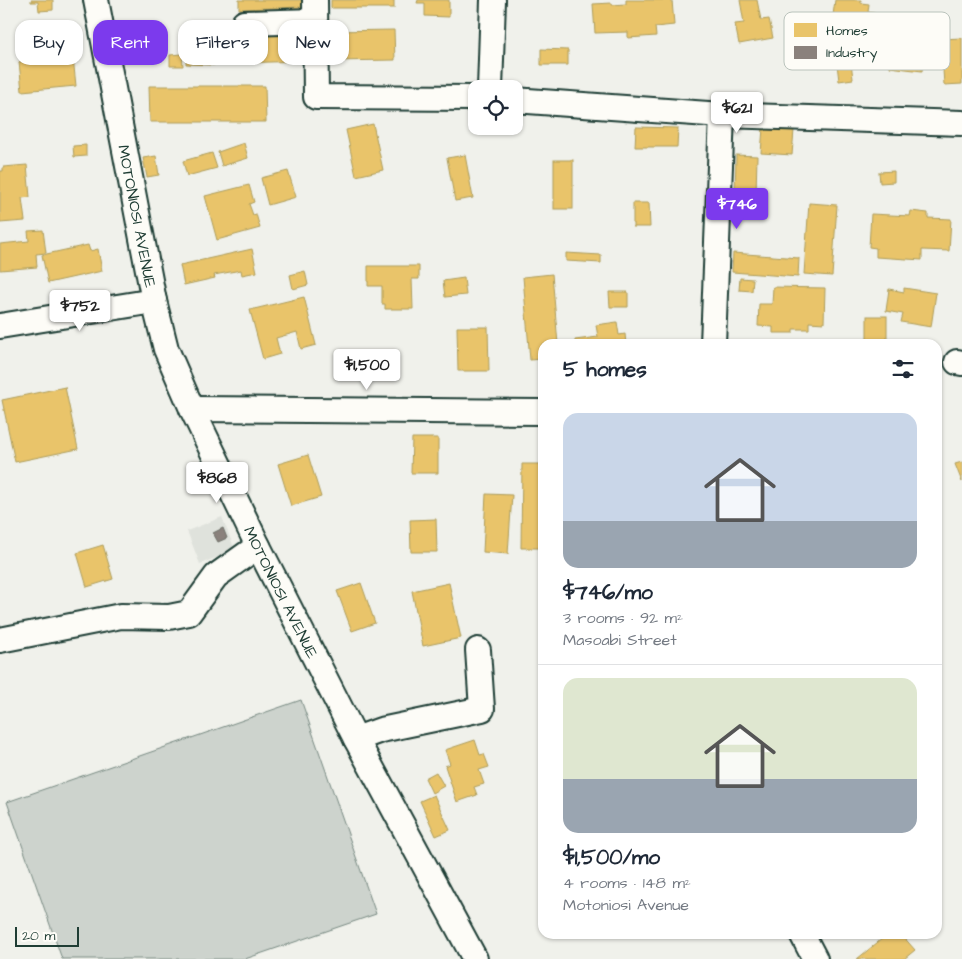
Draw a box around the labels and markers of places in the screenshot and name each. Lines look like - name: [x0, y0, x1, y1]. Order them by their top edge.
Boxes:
- pin: $621: [707, 92, 767, 134]
- pin: $746: [707, 188, 767, 230]
- pin: $752: [50, 290, 110, 332]
- pin: $1,500: [326, 348, 408, 391]
- pin: $868: [187, 462, 247, 504]

